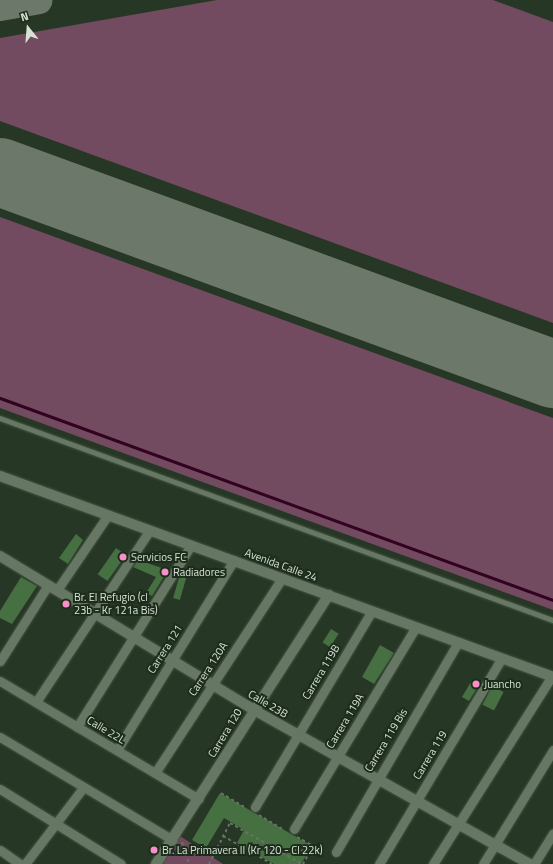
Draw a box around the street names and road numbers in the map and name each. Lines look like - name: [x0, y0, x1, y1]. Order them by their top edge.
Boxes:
- street label: Avenida Calle 24: [243, 546, 319, 584]
- street label: Carrera 121: [145, 622, 185, 676]
- street label: Carrera 120A: [186, 640, 230, 698]
- street label: Carrera 119B: [299, 642, 343, 702]
- street label: Calle 23B: [246, 687, 290, 721]
- street label: Carrera 119A: [324, 691, 366, 751]
- street label: Carrera 120: [205, 706, 245, 760]
- street label: Carrera 119 Bis: [362, 706, 410, 774]
- street label: Calle 22L: [85, 713, 127, 747]
- street label: Carrera 119: [410, 728, 450, 782]

